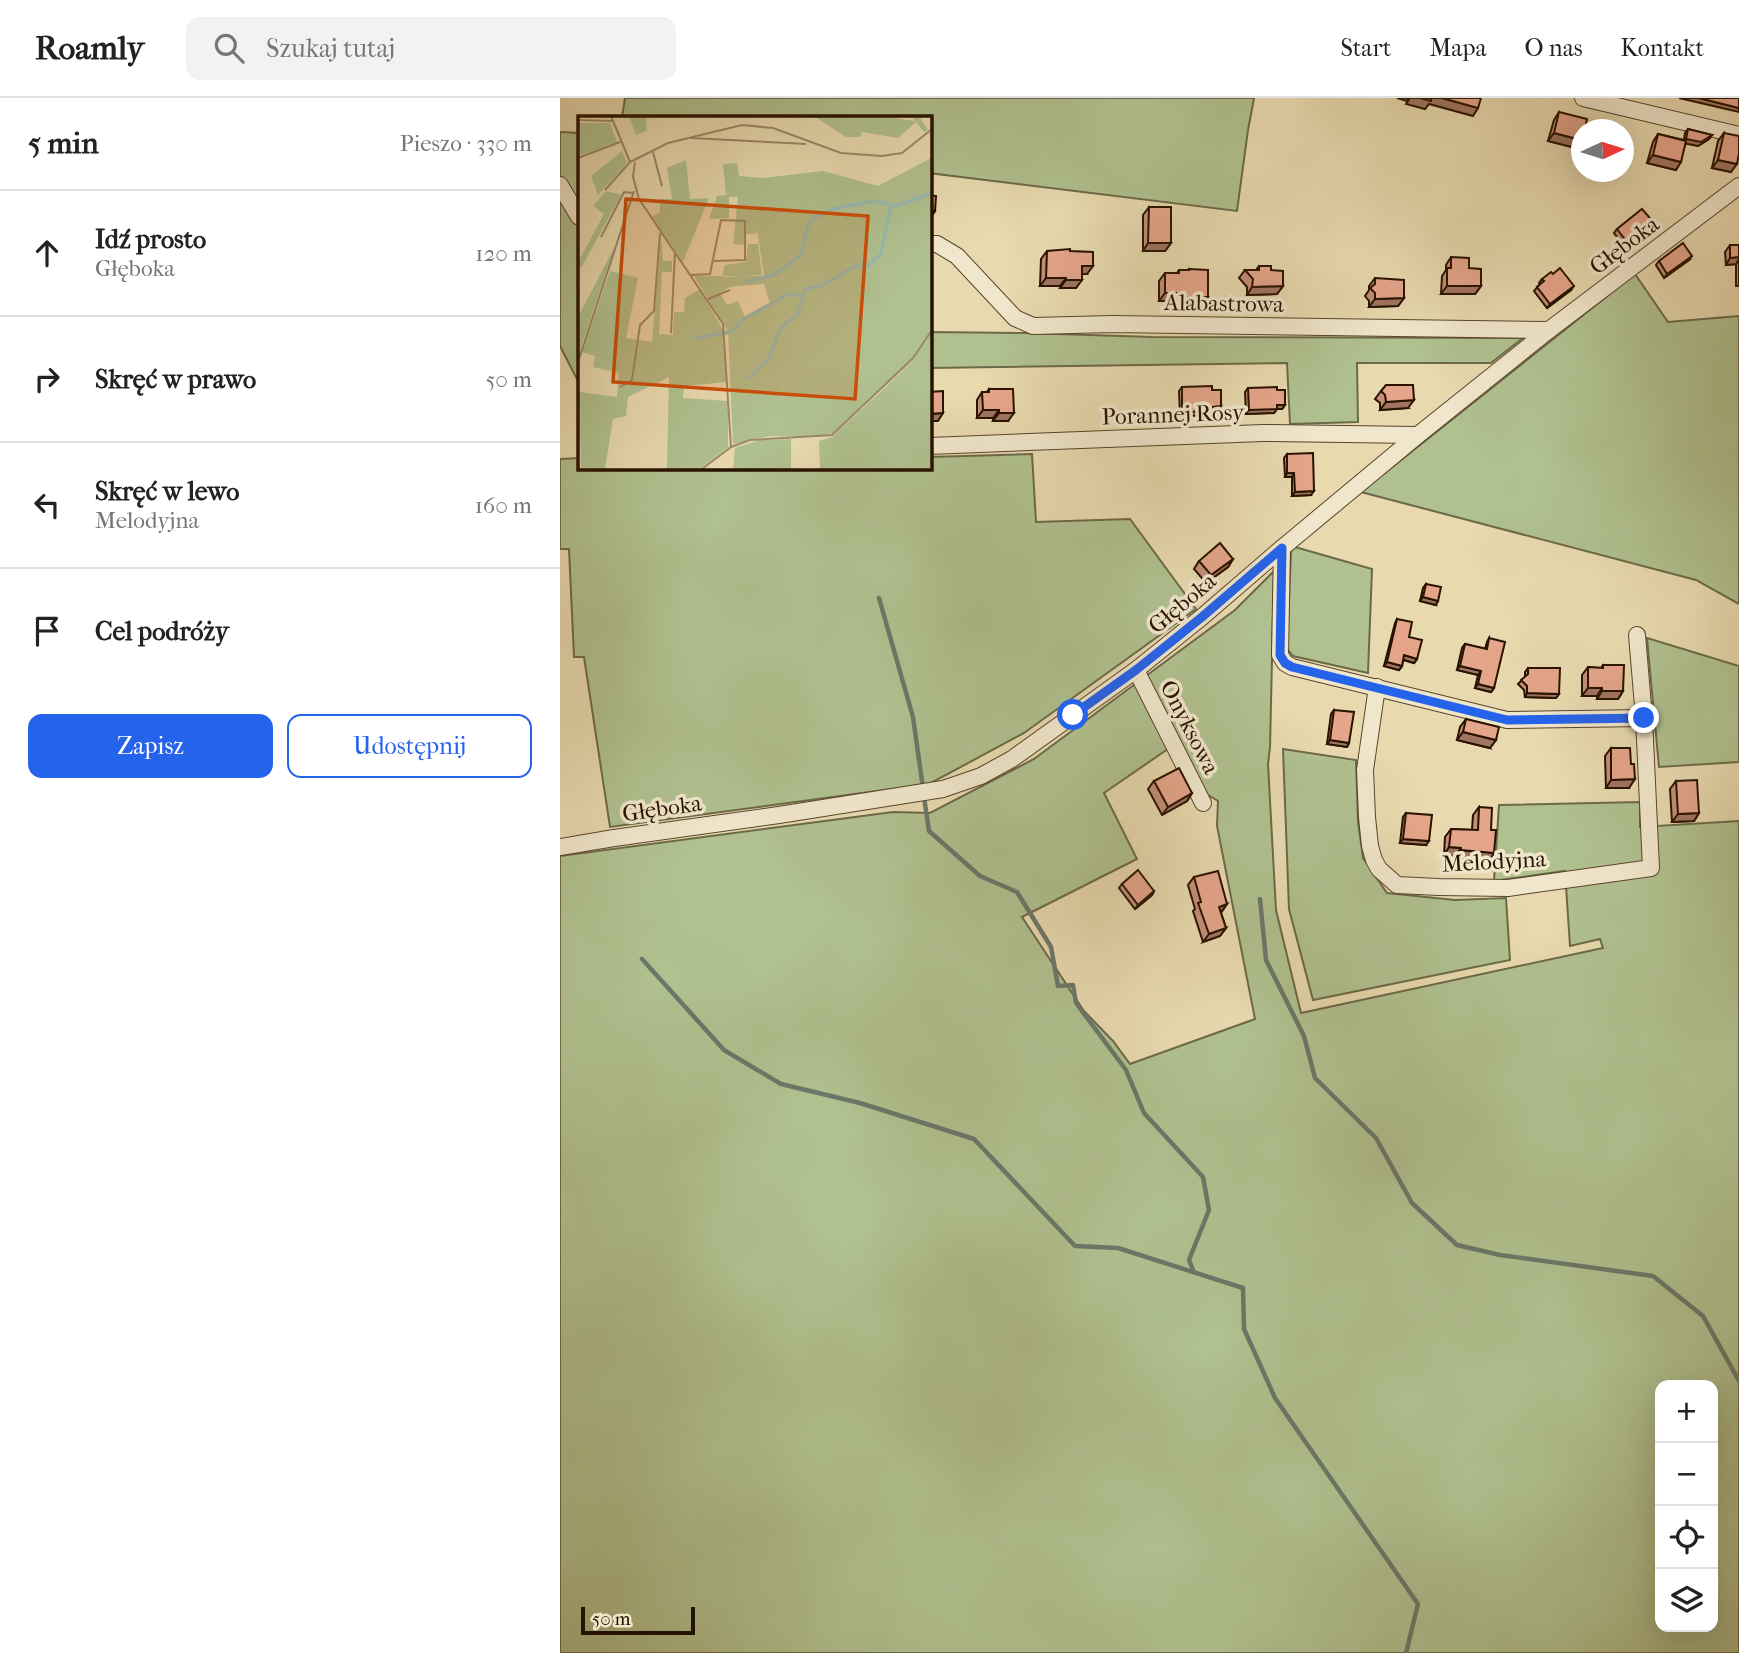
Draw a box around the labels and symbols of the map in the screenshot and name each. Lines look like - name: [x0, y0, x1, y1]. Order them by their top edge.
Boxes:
- inset map: [578, 116, 931, 469]
- north arrow: [1571, 119, 1634, 182]
- street label: Głęboka: [1584, 210, 1665, 280]
- street label: Alabastrowa: [1163, 289, 1284, 318]
- street label: Porannej Rosy: [1101, 398, 1246, 430]
- street label: Głęboka: [1143, 567, 1222, 639]
- street label: Onyksowa: [1154, 676, 1225, 779]
- route start: [1057, 699, 1088, 730]
- route end: [1628, 702, 1659, 733]
- street label: Głęboka: [621, 790, 704, 827]
- street label: Melodyjna: [1441, 845, 1547, 878]
- scale bar: [581, 1604, 695, 1636]

